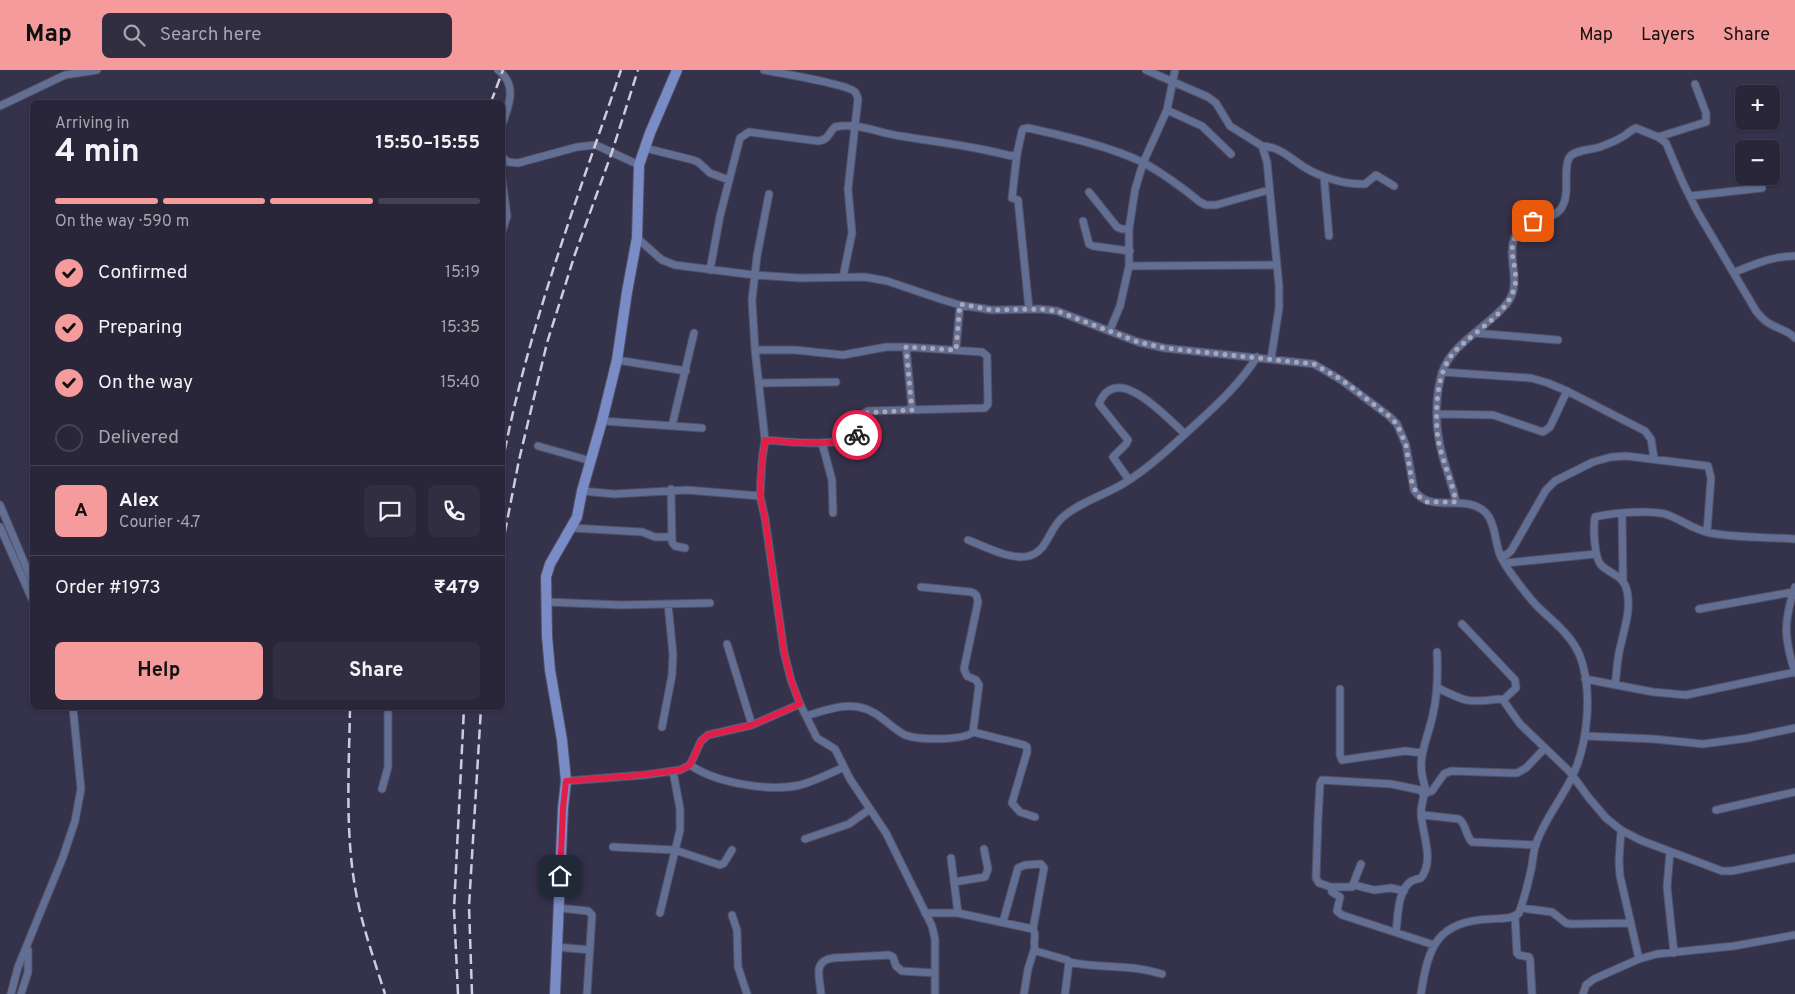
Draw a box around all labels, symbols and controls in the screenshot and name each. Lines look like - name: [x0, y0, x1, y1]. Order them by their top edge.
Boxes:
- search box: [102, 13, 452, 58]
- text: Map: [25, 20, 72, 50]
- icon: search: [120, 21, 148, 49]
- text: Search here: [160, 23, 261, 47]
- text: Map: [1579, 24, 1613, 47]
- text: Layers: [1641, 24, 1695, 47]
- text: Share: [1723, 24, 1770, 47]
- map controls: [1735, 85, 1780, 185]
- button: +: [1735, 85, 1780, 130]
- text: Arriving in: [55, 114, 130, 134]
- text: 15:50–15:55: [376, 131, 480, 155]
- text: 4 min: [55, 133, 140, 173]
- button: −: [1735, 140, 1780, 185]
- pin: [1512, 200, 1554, 242]
- icon: bag: [1519, 207, 1547, 235]
- text: On the way · 590 m: [55, 212, 189, 232]
- icon: check: [55, 259, 83, 287]
- text: Confirmed: [98, 261, 188, 285]
- text: 15:19: [445, 263, 480, 283]
- icon: check: [55, 314, 83, 342]
- text: Preparing: [98, 316, 182, 340]
- text: 15:35: [441, 318, 480, 338]
- icon: check: [55, 369, 83, 397]
- text: On the way: [98, 371, 193, 395]
- text: 15:40: [440, 373, 480, 393]
- courier: [832, 410, 882, 460]
- icon: bike: [843, 421, 871, 449]
- text: Delivered: [98, 426, 179, 450]
- button: chat: [364, 485, 416, 537]
- button: phone: [428, 485, 480, 537]
- text: Alex: [119, 489, 159, 513]
- text: A: [74, 499, 88, 523]
- text: Courier · 4.7: [119, 513, 200, 533]
- text: Order #1973: [55, 576, 161, 600]
- text: ₹479: [433, 576, 480, 600]
- button: Help: [55, 642, 263, 700]
- button: Share: [273, 642, 480, 700]
- pin: [539, 855, 581, 897]
- icon: home: [546, 862, 574, 890]

